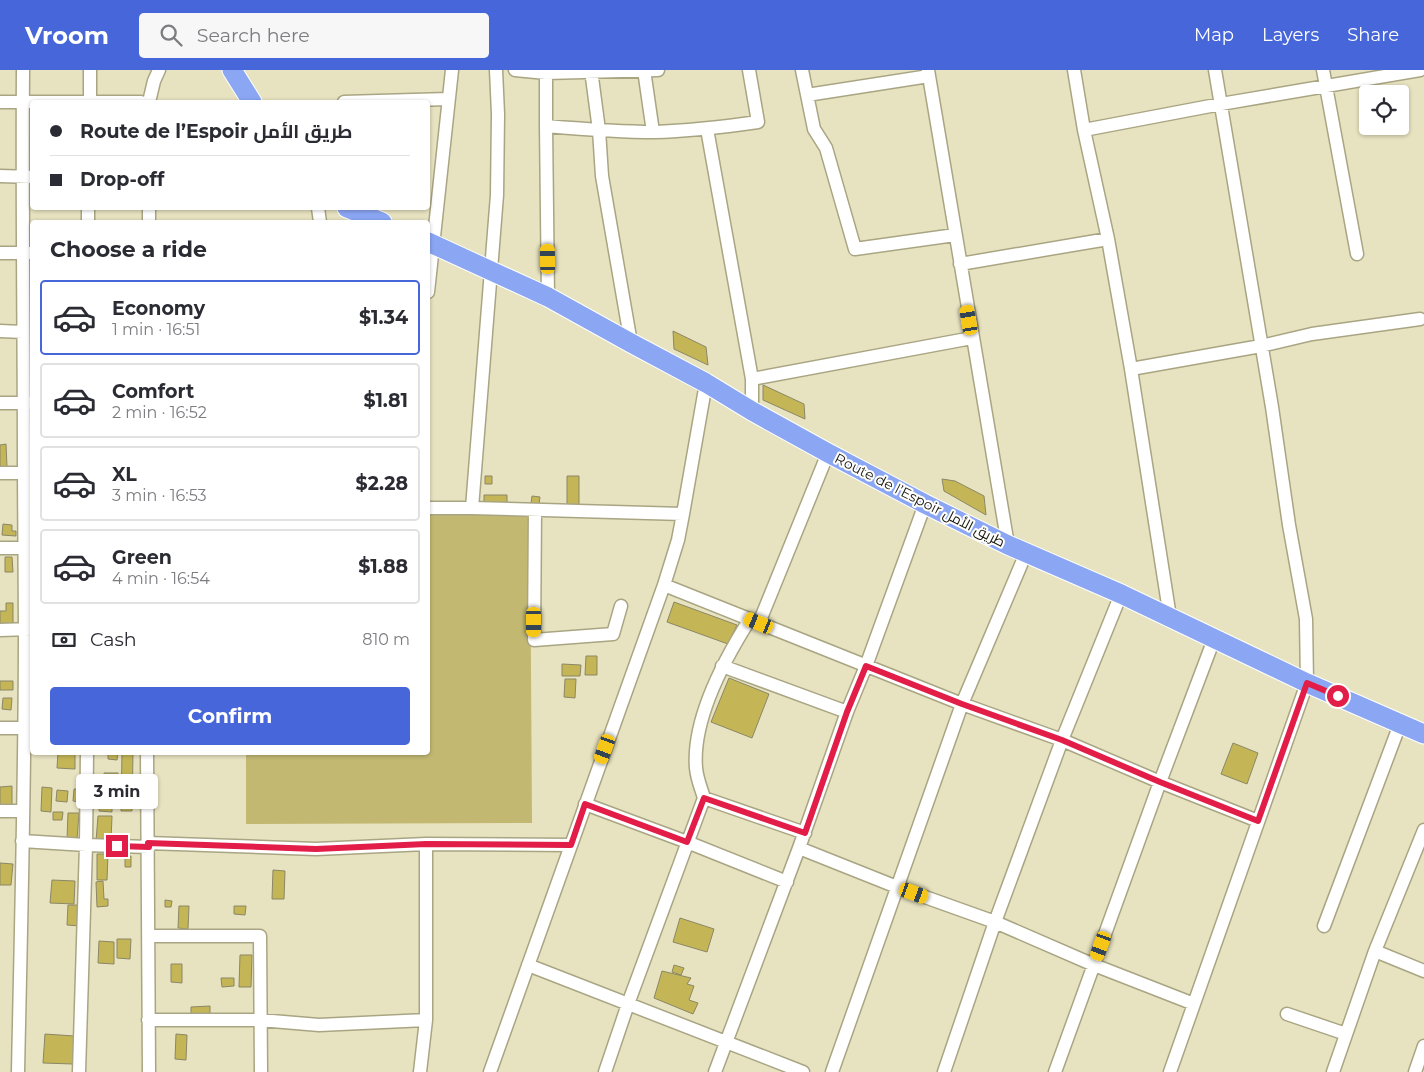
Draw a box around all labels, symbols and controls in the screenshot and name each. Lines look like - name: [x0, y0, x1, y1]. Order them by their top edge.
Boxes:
- search box: [139, 13, 489, 58]
- text: Vroom: [25, 21, 109, 50]
- icon: search: [157, 21, 185, 49]
- text: Search here: [197, 24, 310, 47]
- text: Map: [1194, 24, 1234, 46]
- text: Layers: [1262, 24, 1319, 46]
- text: Share: [1347, 24, 1399, 46]
- map controls: [1359, 85, 1409, 135]
- button: locate: [1359, 85, 1409, 135]
- text: Route de l’Espoir طريق الأمل: [80, 120, 353, 143]
- text: Drop-off: [80, 168, 164, 191]
- text: Choose a ride: [50, 236, 207, 263]
- car: [540, 244, 555, 274]
- icon: car: [52, 295, 97, 340]
- text: Economy: [112, 297, 205, 320]
- car: [959, 304, 978, 336]
- text: $1.34: [359, 306, 408, 329]
- text: 1 min · 16:51: [112, 320, 200, 339]
- icon: car: [52, 378, 97, 423]
- text: Comfort: [112, 380, 194, 403]
- text: $1.81: [363, 389, 408, 412]
- text: 2 min · 16:52: [112, 403, 207, 422]
- street label: Route de l’Espoir طريق الأمل: [832, 449, 1008, 551]
- icon: car: [52, 461, 97, 506]
- text: XL: [112, 463, 137, 486]
- text: $2.28: [356, 472, 408, 495]
- text: 3 min · 16:53: [112, 486, 207, 505]
- icon: car: [52, 544, 97, 589]
- text: Green: [112, 546, 172, 569]
- text: $1.88: [358, 555, 408, 578]
- text: 4 min · 16:54: [112, 569, 210, 588]
- car: [526, 607, 541, 637]
- car: [742, 610, 775, 636]
- icon: cash: [50, 626, 78, 654]
- text: Cash: [90, 628, 137, 651]
- text: 810 m: [362, 630, 410, 649]
- route start: [1327, 685, 1349, 707]
- button: Confirm: [50, 687, 410, 745]
- car: [592, 732, 617, 766]
- callout: 3 min: [76, 774, 158, 808]
- text: 3 min: [94, 782, 140, 801]
- route end: [106, 835, 128, 857]
- car: [897, 881, 930, 905]
- car: [1088, 929, 1113, 963]

